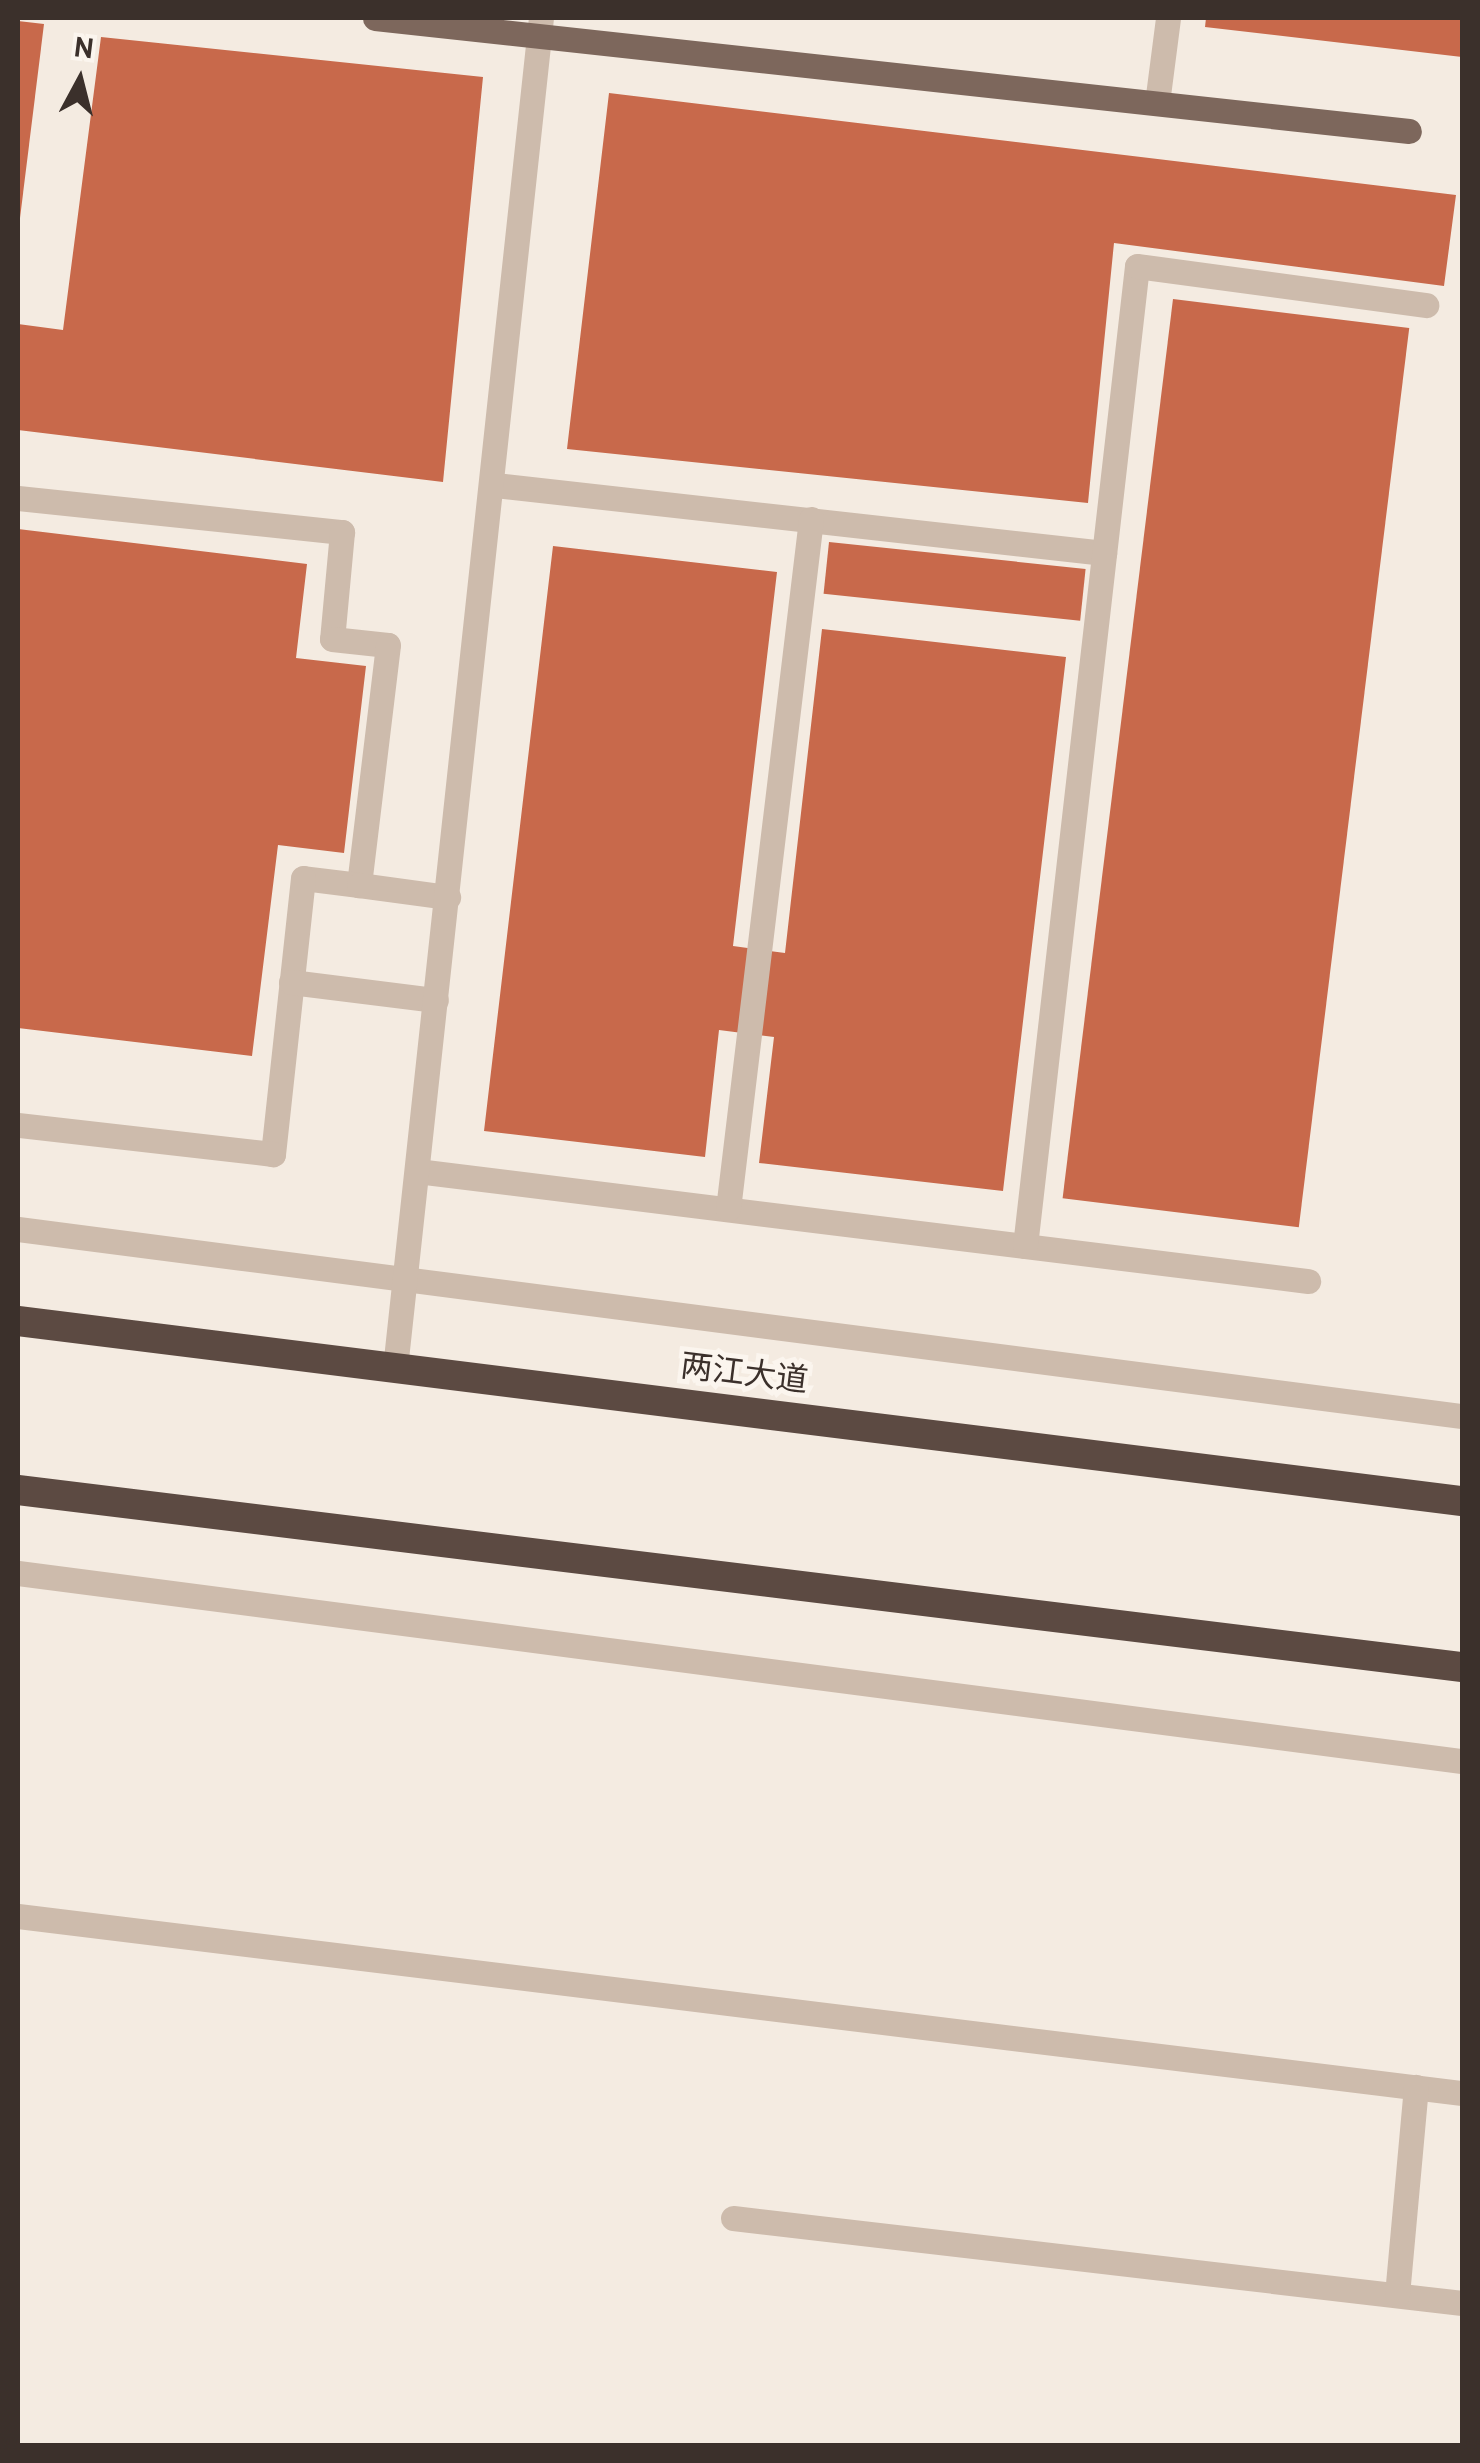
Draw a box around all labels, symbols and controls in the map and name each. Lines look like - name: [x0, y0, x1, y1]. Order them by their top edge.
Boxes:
- north arrow: [30, 30, 130, 130]
- text: N: [71, 31, 96, 69]
- street label: 两江大道: [678, 1349, 810, 1403]

